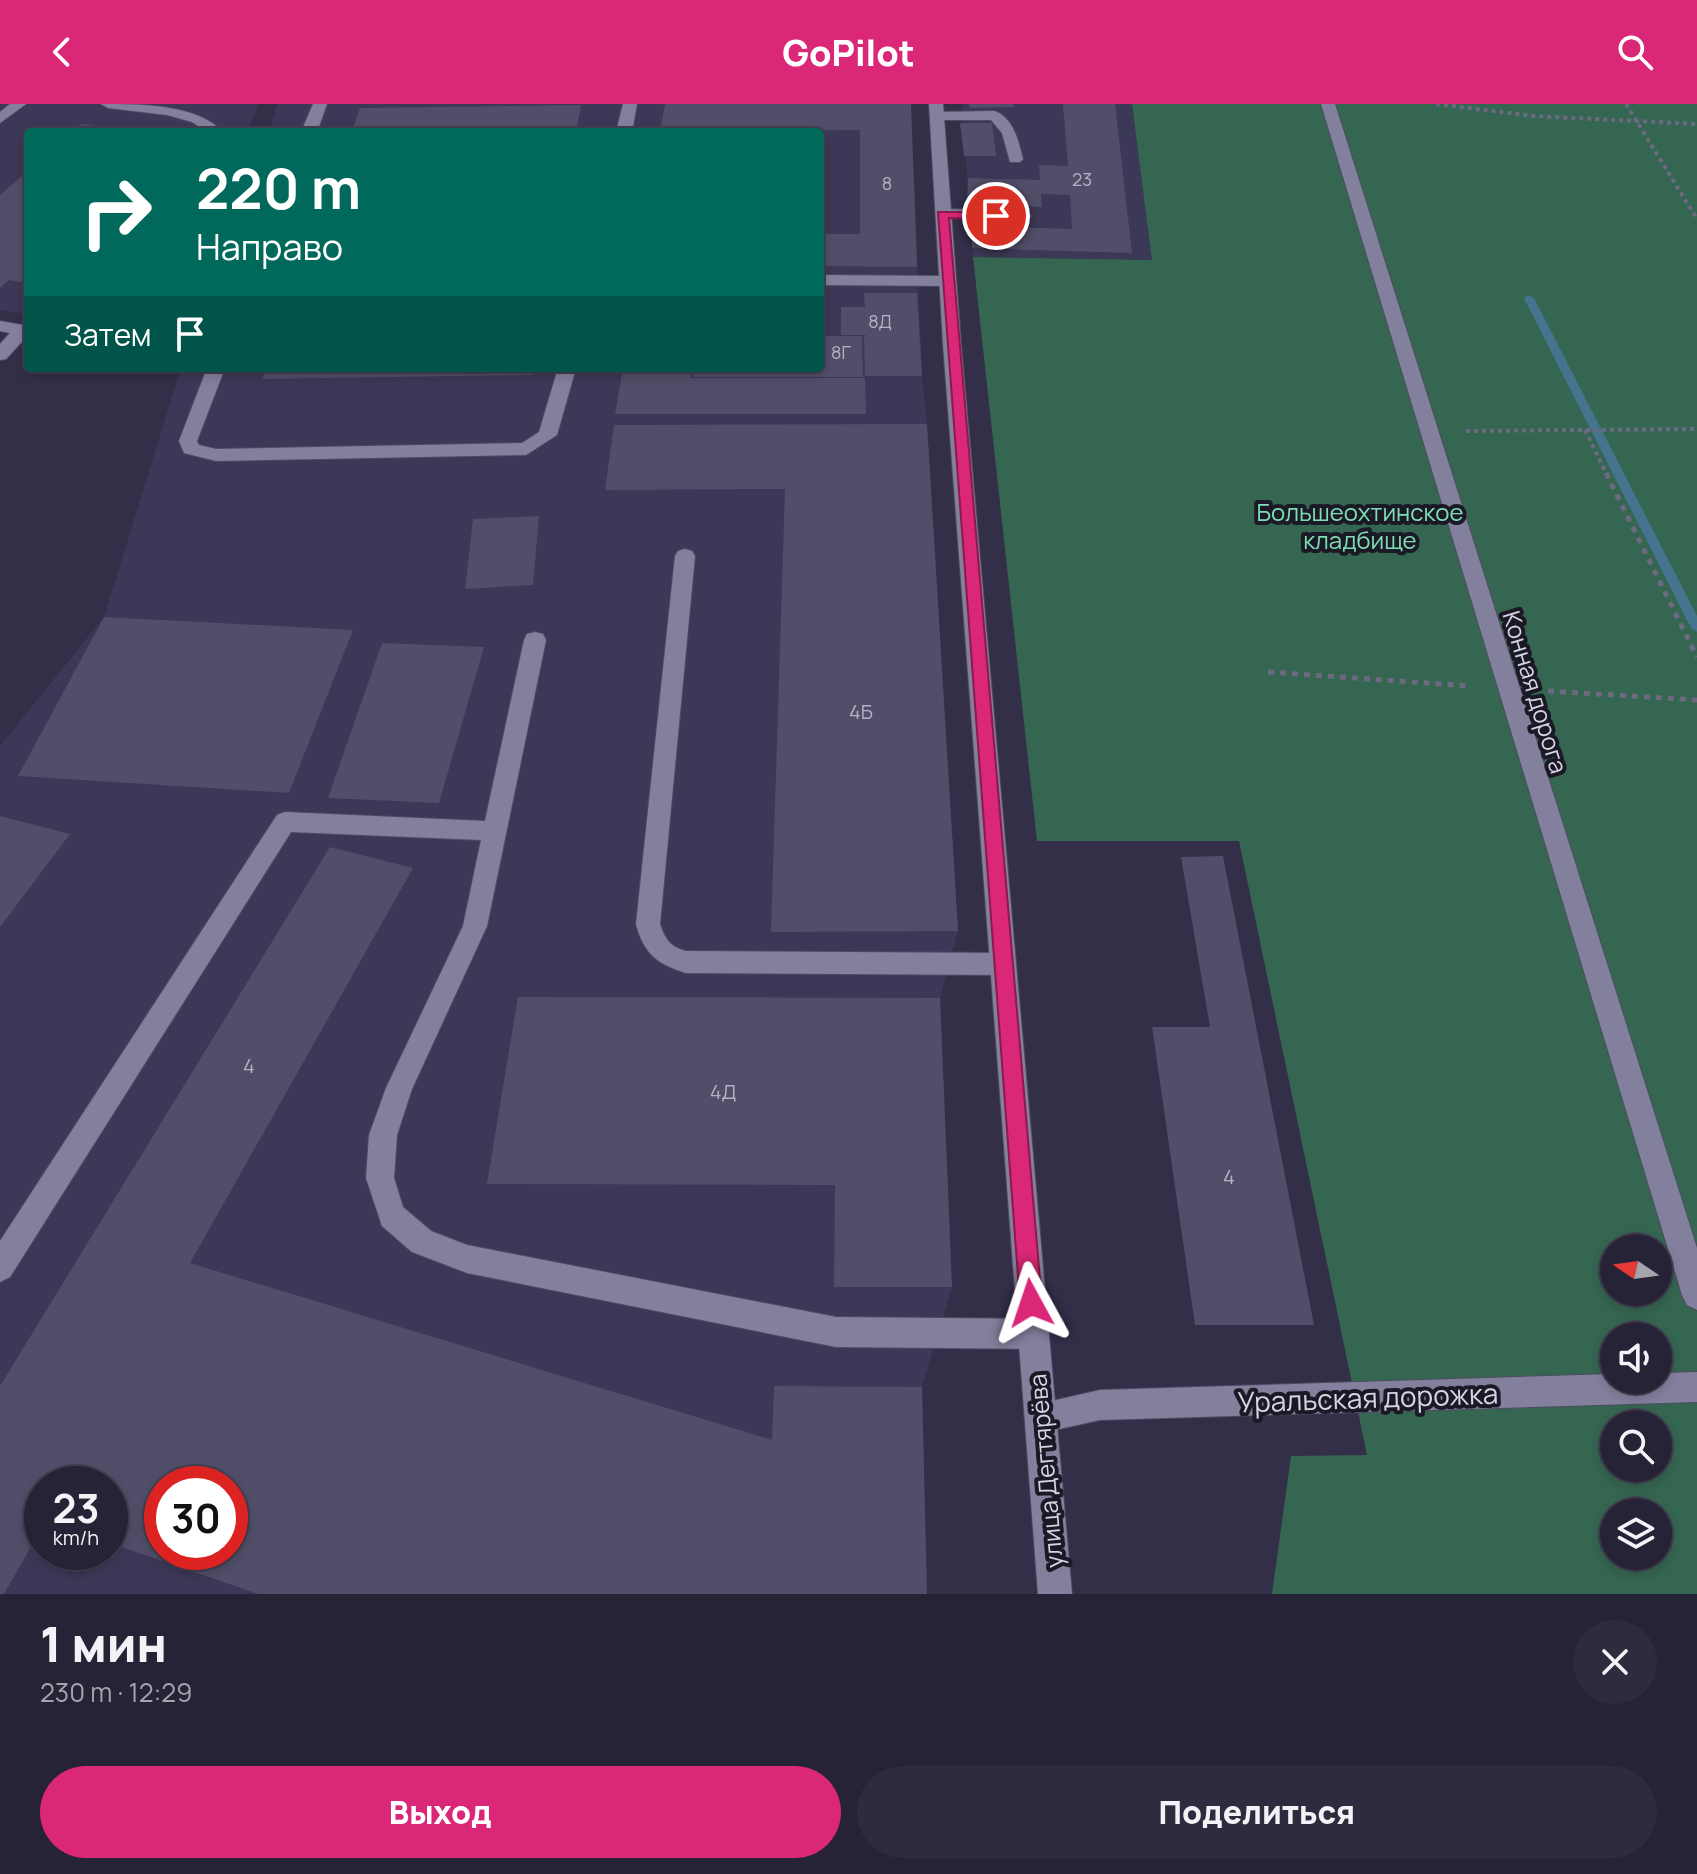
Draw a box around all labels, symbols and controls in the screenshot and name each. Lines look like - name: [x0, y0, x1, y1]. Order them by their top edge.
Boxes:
- text: GoPilot: [782, 28, 915, 77]
- icon: back: [40, 30, 84, 74]
- icon: search: [1613, 30, 1657, 74]
- text: 220 m: [196, 149, 361, 226]
- icon: right: [64, 160, 168, 264]
- house number: 23: [1072, 167, 1092, 191]
- house number: 8: [882, 171, 892, 195]
- pin: [962, 182, 1030, 250]
- icon: arrive: [974, 194, 1018, 238]
- text: Направо: [196, 222, 343, 271]
- house number: 8Д: [868, 309, 892, 333]
- icon: arrive: [168, 312, 212, 356]
- text: Затем: [64, 314, 152, 355]
- house number: 8Г: [831, 340, 851, 364]
- park label: Большеохтинское кладбище: [1257, 495, 1463, 556]
- street label: Конная дорога: [1496, 607, 1576, 777]
- house number: 4Б: [849, 698, 873, 725]
- house number: 4: [243, 1052, 255, 1079]
- house number: 4Д: [710, 1078, 736, 1105]
- house number: 4: [1223, 1163, 1235, 1190]
- north arrow: [1600, 1234, 1672, 1306]
- map controls: [1600, 1234, 1672, 1570]
- position arrow: [989, 1261, 1073, 1345]
- button: sound: [1600, 1322, 1672, 1394]
- street label: улица Дегтярёва: [1020, 1373, 1070, 1569]
- street label: Уральская дорожка: [1237, 1373, 1499, 1421]
- button: search: [1600, 1410, 1672, 1482]
- speed limit sign: 30: [144, 1466, 248, 1570]
- text: 23: [52, 1480, 100, 1535]
- button: layers: [1600, 1498, 1672, 1570]
- text: km/h: [53, 1524, 99, 1551]
- text: 1 мин: [40, 1611, 167, 1676]
- button: close: [1573, 1620, 1657, 1704]
- text: 230 m · 12:29: [40, 1674, 192, 1710]
- button: Выход: [40, 1766, 841, 1858]
- button: Поделиться: [857, 1766, 1657, 1858]

